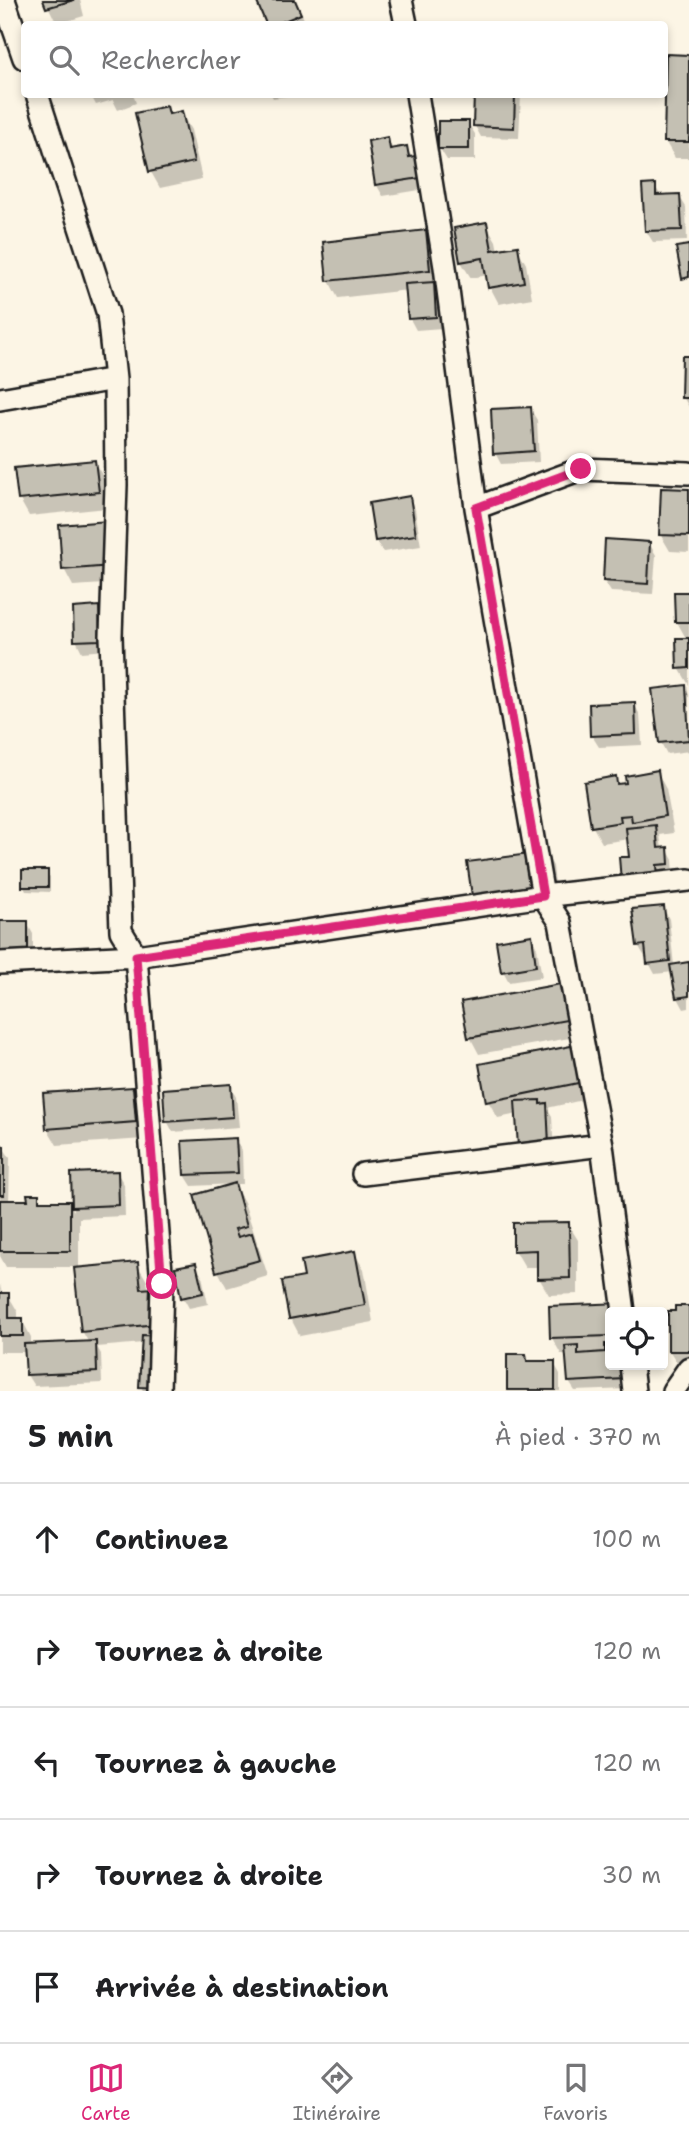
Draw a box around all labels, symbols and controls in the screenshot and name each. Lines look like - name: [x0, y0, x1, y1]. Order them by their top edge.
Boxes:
- search box: [21, 21, 668, 98]
- icon: search: [45, 41, 83, 79]
- text: Rechercher: [101, 42, 241, 77]
- route end: [565, 453, 596, 484]
- route start: [146, 1268, 177, 1299]
- map controls: [605, 1307, 668, 1370]
- button: locate: [605, 1307, 668, 1370]
- text: 5 min: [28, 1416, 113, 1457]
- text: À pied · 370 m: [495, 1422, 661, 1452]
- icon: ahead: [28, 1520, 66, 1558]
- text: Continuez: [95, 1522, 229, 1557]
- text: 100 m: [592, 1524, 661, 1554]
- icon: right: [28, 1632, 66, 1670]
- text: Tournez à droite: [95, 1634, 323, 1669]
- text: 120 m: [593, 1636, 661, 1666]
- icon: left: [28, 1744, 66, 1782]
- text: Tournez à gauche: [95, 1746, 337, 1781]
- text: 120 m: [593, 1748, 661, 1778]
- icon: right: [28, 1856, 66, 1894]
- text: Tournez à droite: [95, 1858, 323, 1893]
- text: 30 m: [602, 1860, 661, 1890]
- icon: arrive: [28, 1968, 66, 2006]
- text: Arrivée à destination: [95, 1970, 389, 2005]
- tab: Carte: [81, 2059, 131, 2126]
- tab: Itinéraire: [293, 2059, 381, 2126]
- tab: Favoris: [543, 2059, 608, 2126]

